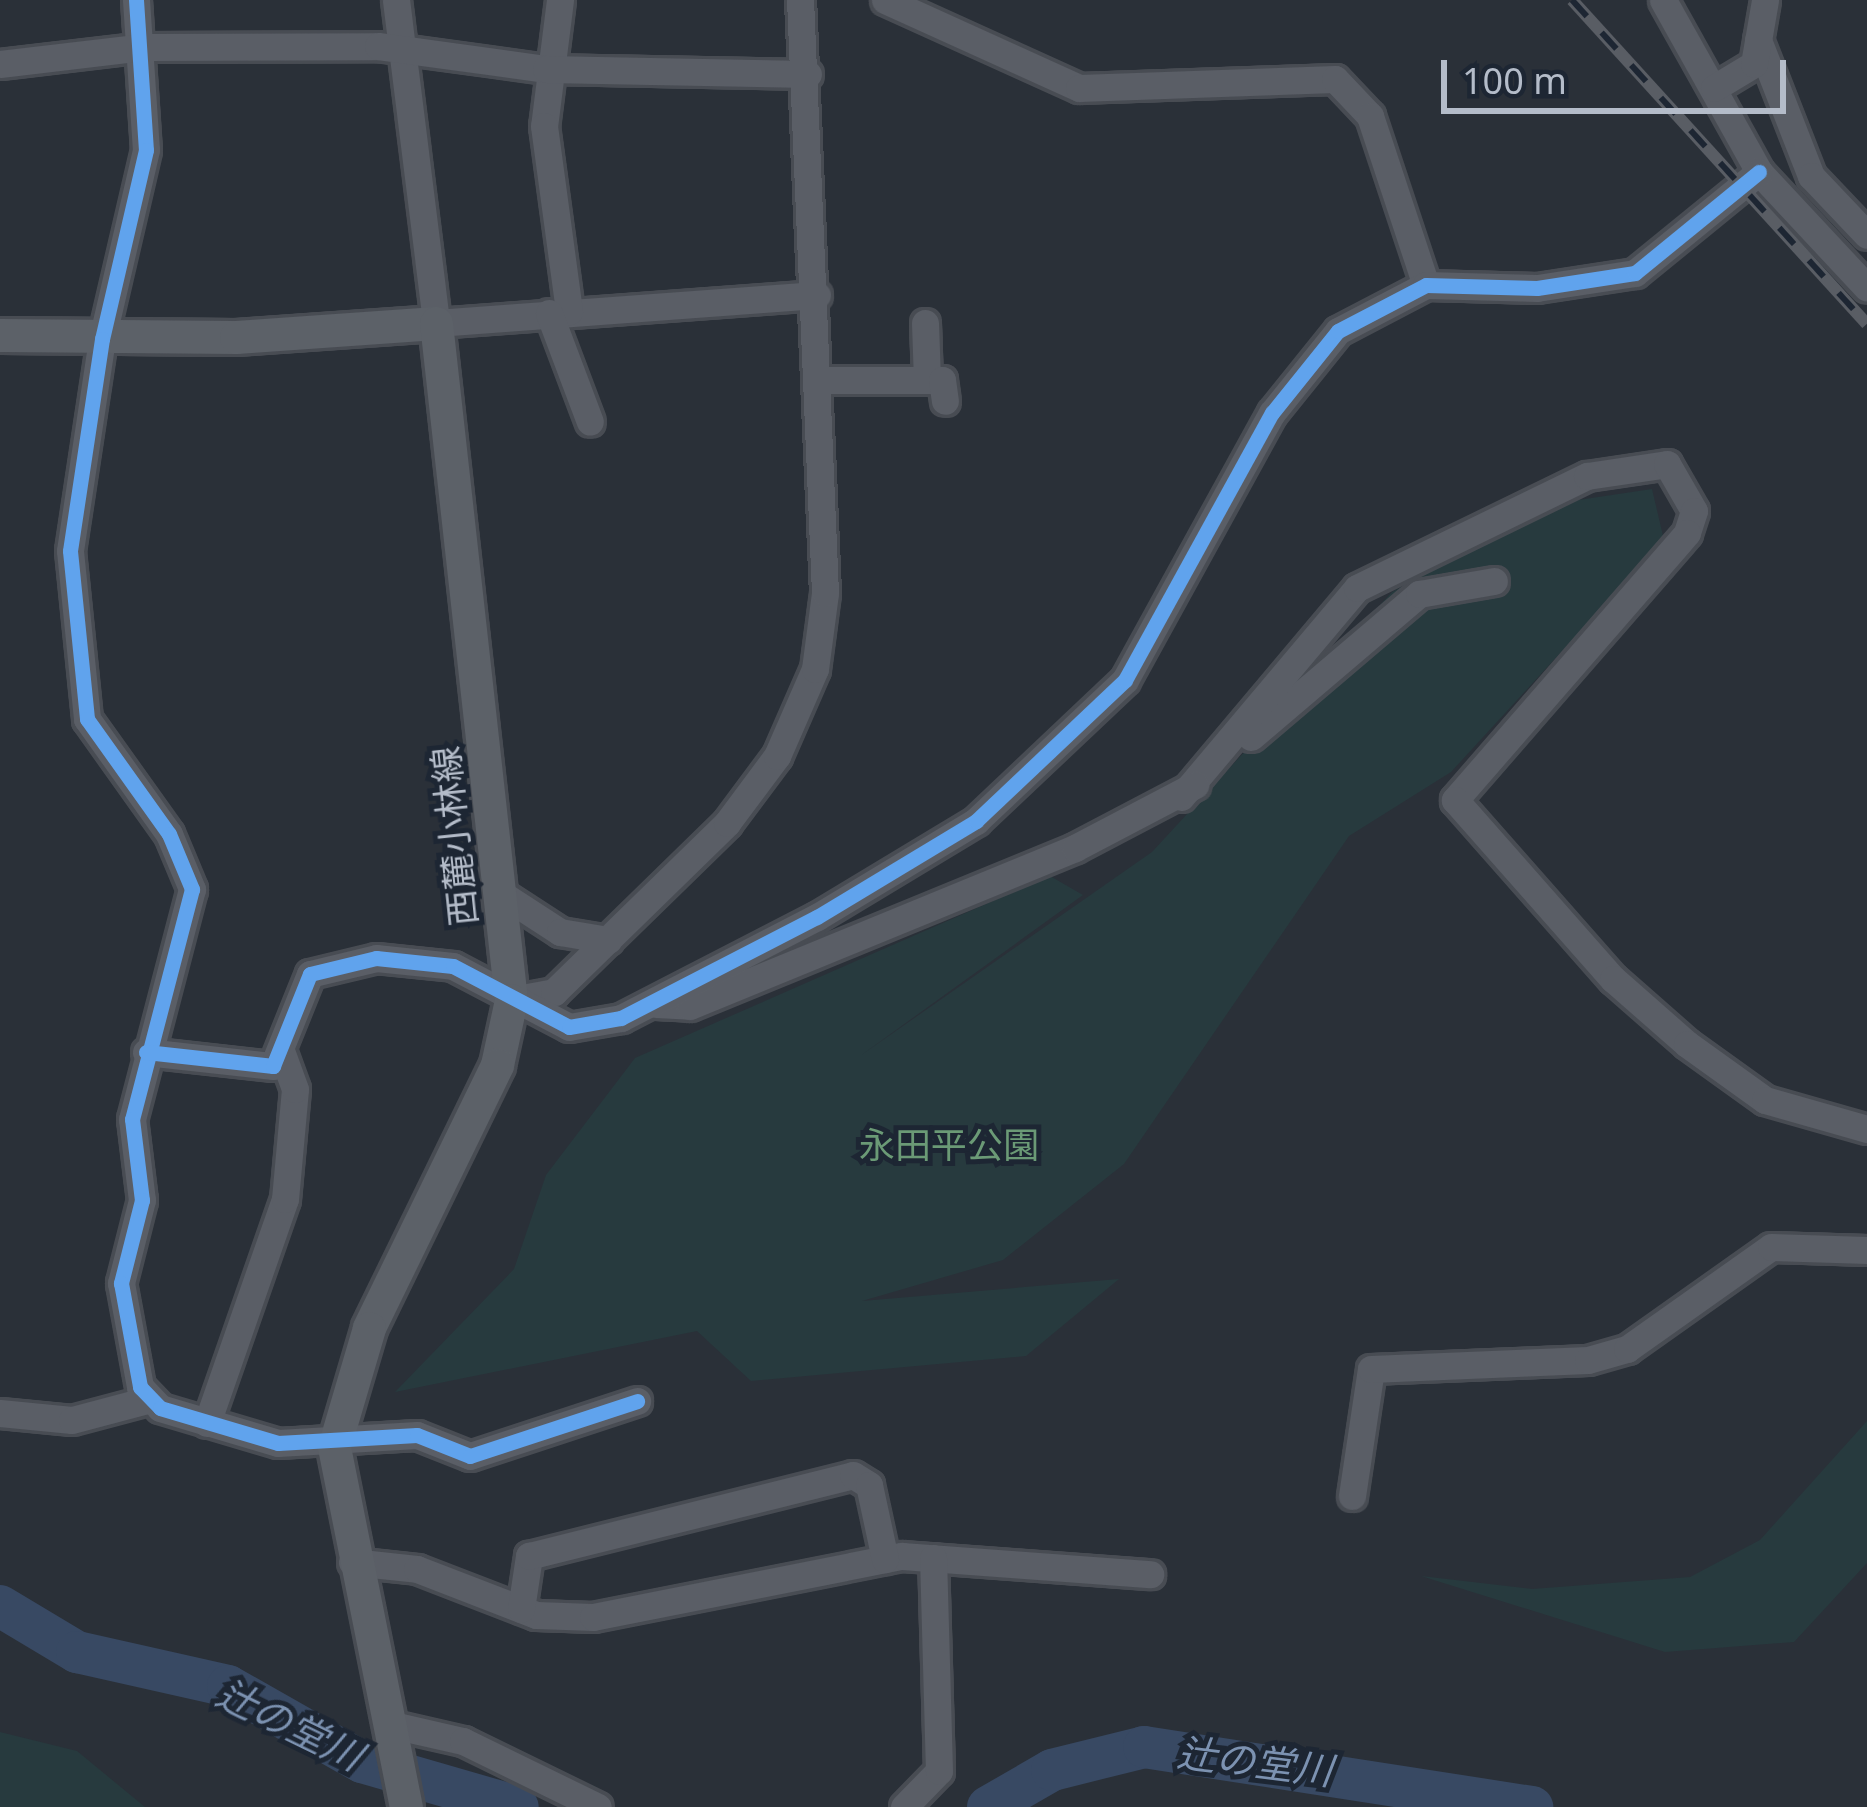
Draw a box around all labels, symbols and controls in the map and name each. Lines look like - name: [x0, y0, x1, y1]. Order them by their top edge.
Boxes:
- scale bar: [1447, 36, 1792, 110]
- text: 100 m: [1462, 56, 1567, 105]
- street label: 西麓小林線: [423, 744, 485, 928]
- park label: 永田平公園: [859, 1123, 1039, 1167]
- water label: 辻の堂川: [210, 1669, 370, 1779]
- water label: 辻の堂川: [1175, 1728, 1335, 1794]

